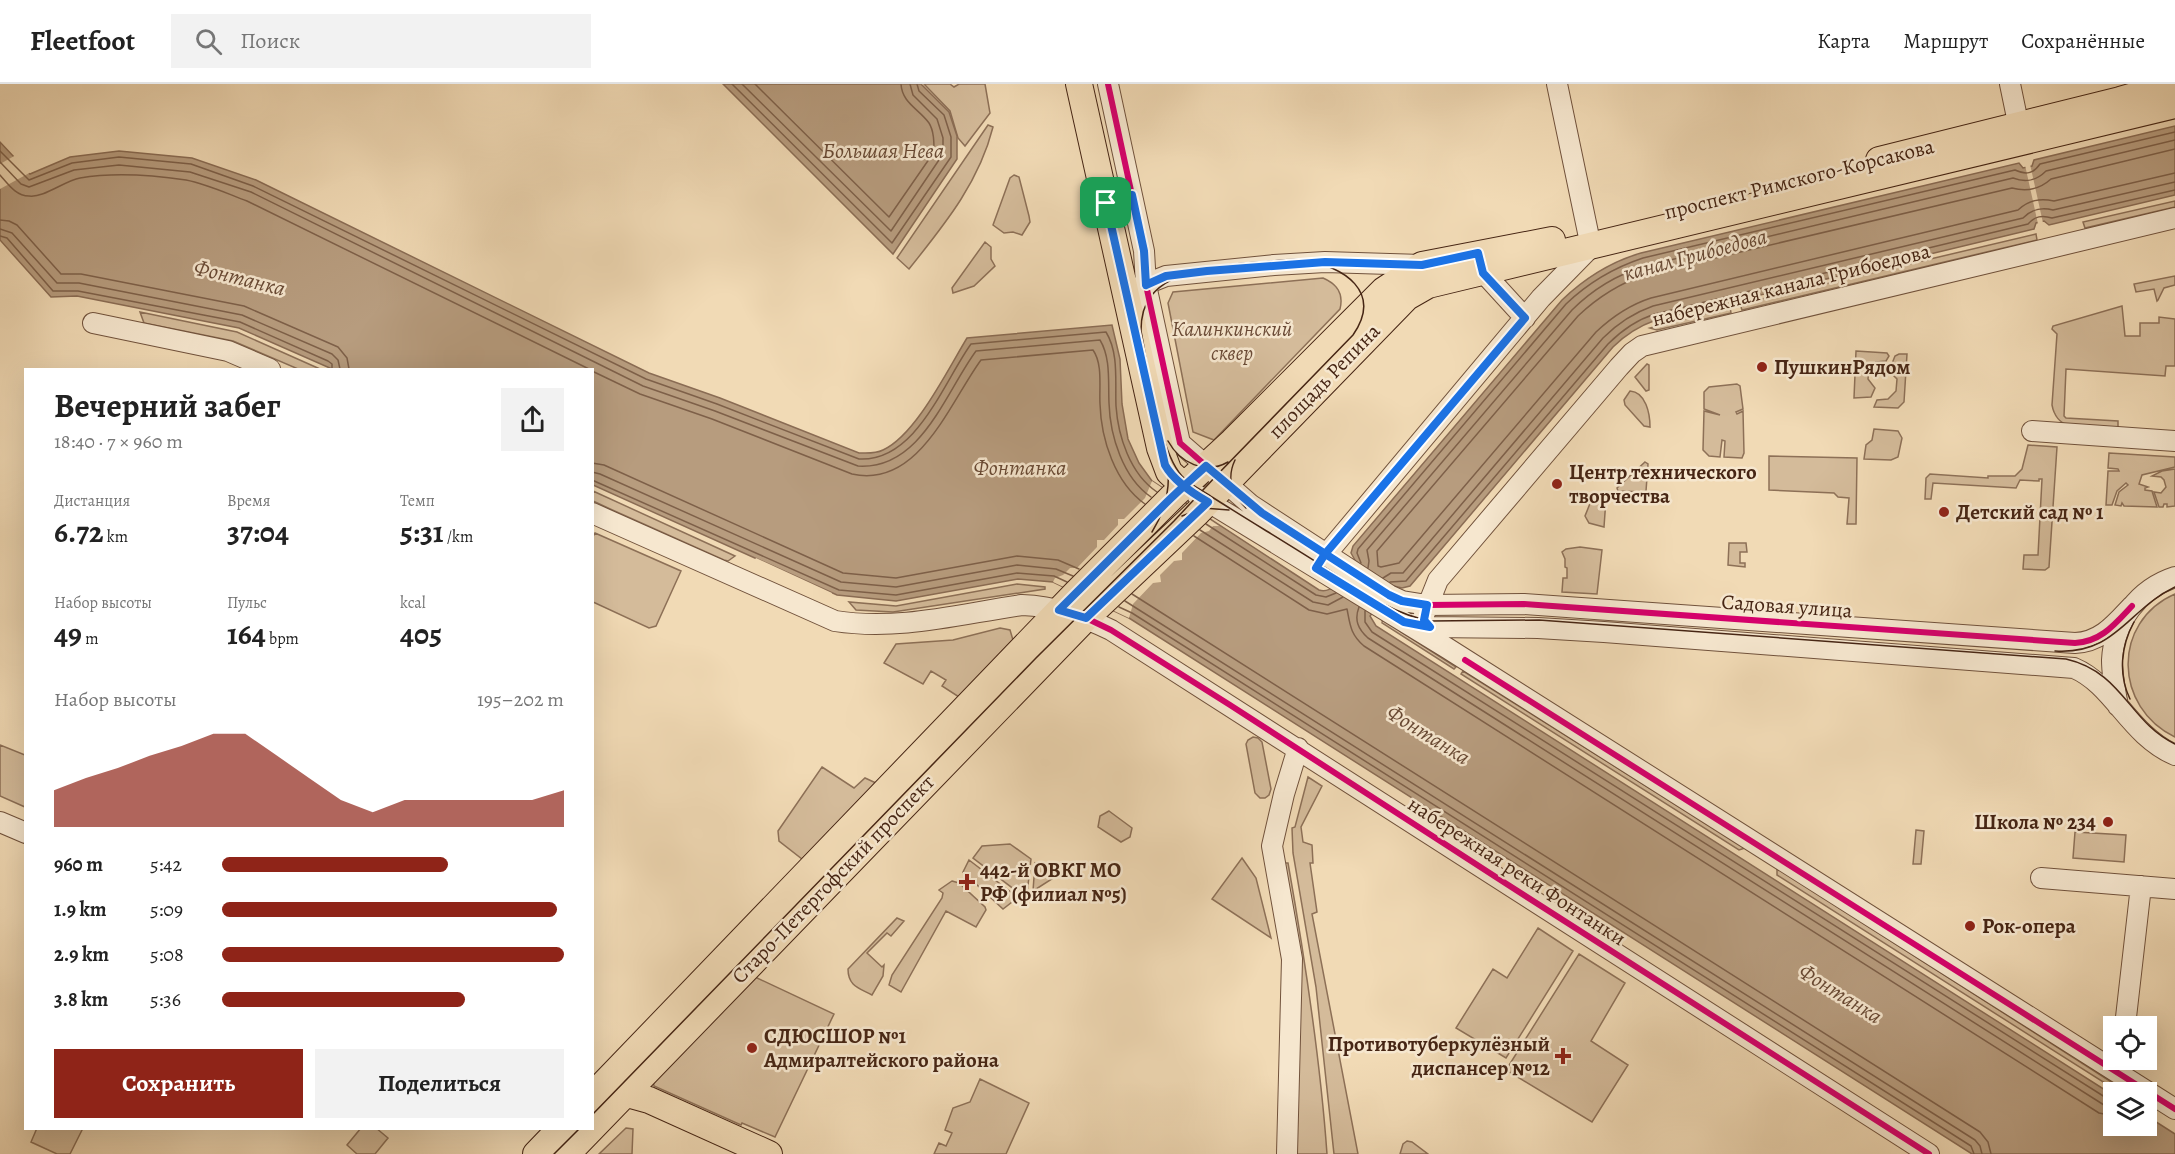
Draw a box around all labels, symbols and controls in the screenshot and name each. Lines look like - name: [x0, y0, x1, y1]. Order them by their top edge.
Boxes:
- search box: [171, 14, 591, 68]
- text: Fleetfoot: [30, 22, 135, 60]
- icon: search: [192, 25, 225, 58]
- text: Поиск: [240, 26, 300, 56]
- text: Карта: [1817, 27, 1870, 55]
- text: Маршрут: [1903, 27, 1988, 55]
- text: Сохранённые: [2021, 27, 2145, 55]
- street label: проспект Римского-Корсакова: [1661, 132, 1937, 226]
- water label: Большая Нева: [822, 136, 944, 166]
- pin: [1080, 177, 1131, 228]
- icon: arrive: [1089, 186, 1122, 219]
- water label: канал Грибоедова: [1620, 221, 1771, 289]
- street label: набережная канала Грибоедова: [1649, 237, 1933, 333]
- water label: Фонтанка: [191, 252, 289, 304]
- park label: Калинкинский сквер: [1172, 315, 1292, 367]
- street label: площадь Репина: [1262, 317, 1386, 445]
- place label: ПушкинРядом: [1774, 353, 1911, 381]
- marker: ПушкинРядом: [1755, 360, 1769, 374]
- text: Вечерний забег: [54, 383, 281, 428]
- button: share: [501, 388, 564, 451]
- text: 18:40 · 7 × 960 m: [54, 428, 183, 455]
- water label: Фонтанка: [973, 453, 1067, 483]
- place label: Центр технического творчества: [1569, 458, 1757, 510]
- marker: Центр технического творчества: [1550, 477, 1564, 491]
- text: Дистанция: [54, 490, 130, 512]
- text: Время: [227, 490, 271, 512]
- text: Темп: [400, 490, 435, 512]
- place label: Детский сад № 1: [1956, 498, 2104, 526]
- marker: Детский сад № 1: [1937, 505, 1951, 519]
- text: 6.72: [54, 512, 104, 552]
- text: 37:04: [227, 512, 289, 552]
- text: 5:31: [400, 512, 444, 552]
- text: km: [104, 526, 128, 548]
- text: /km: [444, 526, 473, 548]
- street label: Садовая улица: [1721, 587, 1854, 625]
- text: Набор высоты: [54, 592, 152, 614]
- text: Пульс: [227, 592, 267, 614]
- text: kcal: [400, 592, 426, 614]
- text: 49: [54, 614, 82, 654]
- text: 164: [227, 614, 266, 654]
- text: 405: [400, 614, 442, 654]
- text: m: [82, 628, 98, 650]
- text: bpm: [266, 628, 299, 650]
- text: Набор высоты: [54, 686, 177, 713]
- text: 195–202 m: [477, 686, 564, 713]
- water label: Фонтанка: [1381, 697, 1476, 772]
- street label: Старо-Петергофский проспект: [725, 768, 941, 990]
- street label: набережная реки Фонтанки: [1403, 790, 1631, 952]
- place label: Школа № 234: [1974, 808, 2096, 836]
- marker: Школа № 234: [2101, 815, 2115, 829]
- text: 960 m: [54, 851, 103, 878]
- text: 5:42: [150, 851, 182, 878]
- place label: 442-й ОВКГ МО РФ (филиал №5): [980, 856, 1127, 908]
- marker: 442-й ОВКГ МО РФ (филиал №5): [958, 873, 976, 891]
- text: 1.9 km: [54, 896, 107, 923]
- text: 5:09: [150, 896, 183, 923]
- place label: Рок-опера: [1982, 912, 2076, 940]
- marker: Рок-опера: [1963, 919, 1977, 933]
- text: 2.9 km: [54, 941, 109, 968]
- text: 5:08: [150, 941, 184, 968]
- water label: Фонтанка: [1793, 956, 1888, 1031]
- text: 3.8 km: [54, 986, 108, 1013]
- text: 5:36: [150, 986, 181, 1013]
- map controls: [2103, 1016, 2157, 1136]
- button: locate: [2103, 1016, 2157, 1070]
- place label: СДЮСШОР №1 Адмиралтейского района: [763, 1022, 999, 1074]
- place label: Противотуберкулёзный диспансер №12: [1328, 1030, 1550, 1082]
- marker: СДЮСШОР №1 Адмиралтейского района: [745, 1041, 759, 1055]
- marker: Противотуберкулёзный диспансер №12: [1554, 1047, 1572, 1065]
- button: Сохранить: [54, 1049, 303, 1118]
- button: Поделиться: [315, 1049, 564, 1118]
- button: layers: [2103, 1082, 2157, 1136]

